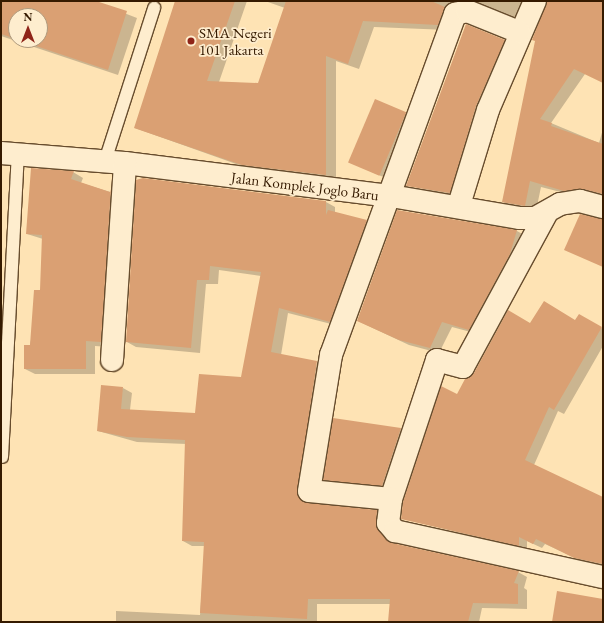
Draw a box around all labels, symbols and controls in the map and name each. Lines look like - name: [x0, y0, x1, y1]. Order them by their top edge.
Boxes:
- north arrow: [8, 8, 48, 48]
- text: N: [24, 10, 32, 24]
- place label: SMA Negeri 101 Jakarta: [199, 23, 272, 58]
- marker: SMA Negeri 101 Jakarta: [186, 36, 196, 46]
- street label: Jalan Komplek Joglo Baru: [230, 168, 380, 204]

